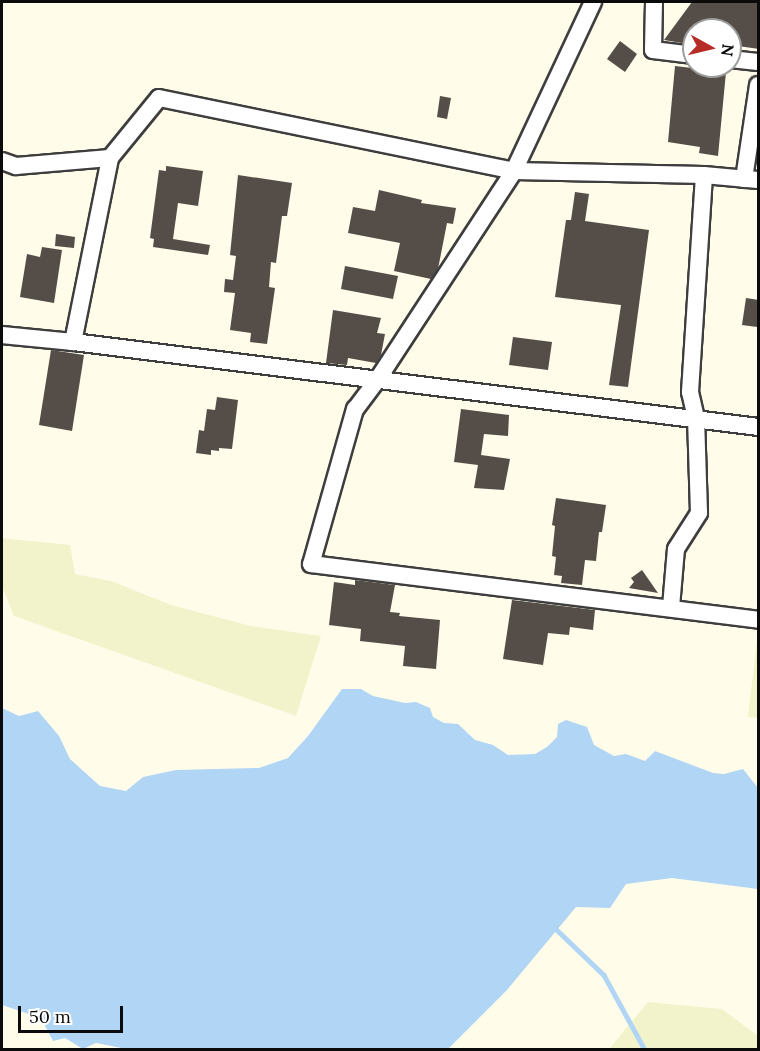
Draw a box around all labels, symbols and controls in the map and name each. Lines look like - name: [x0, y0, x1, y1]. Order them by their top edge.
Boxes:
- north arrow: [682, 18, 742, 78]
- text: N: [717, 43, 739, 58]
- scale bar: [21, 994, 126, 1032]
- text: 50 m: [29, 1005, 71, 1028]

